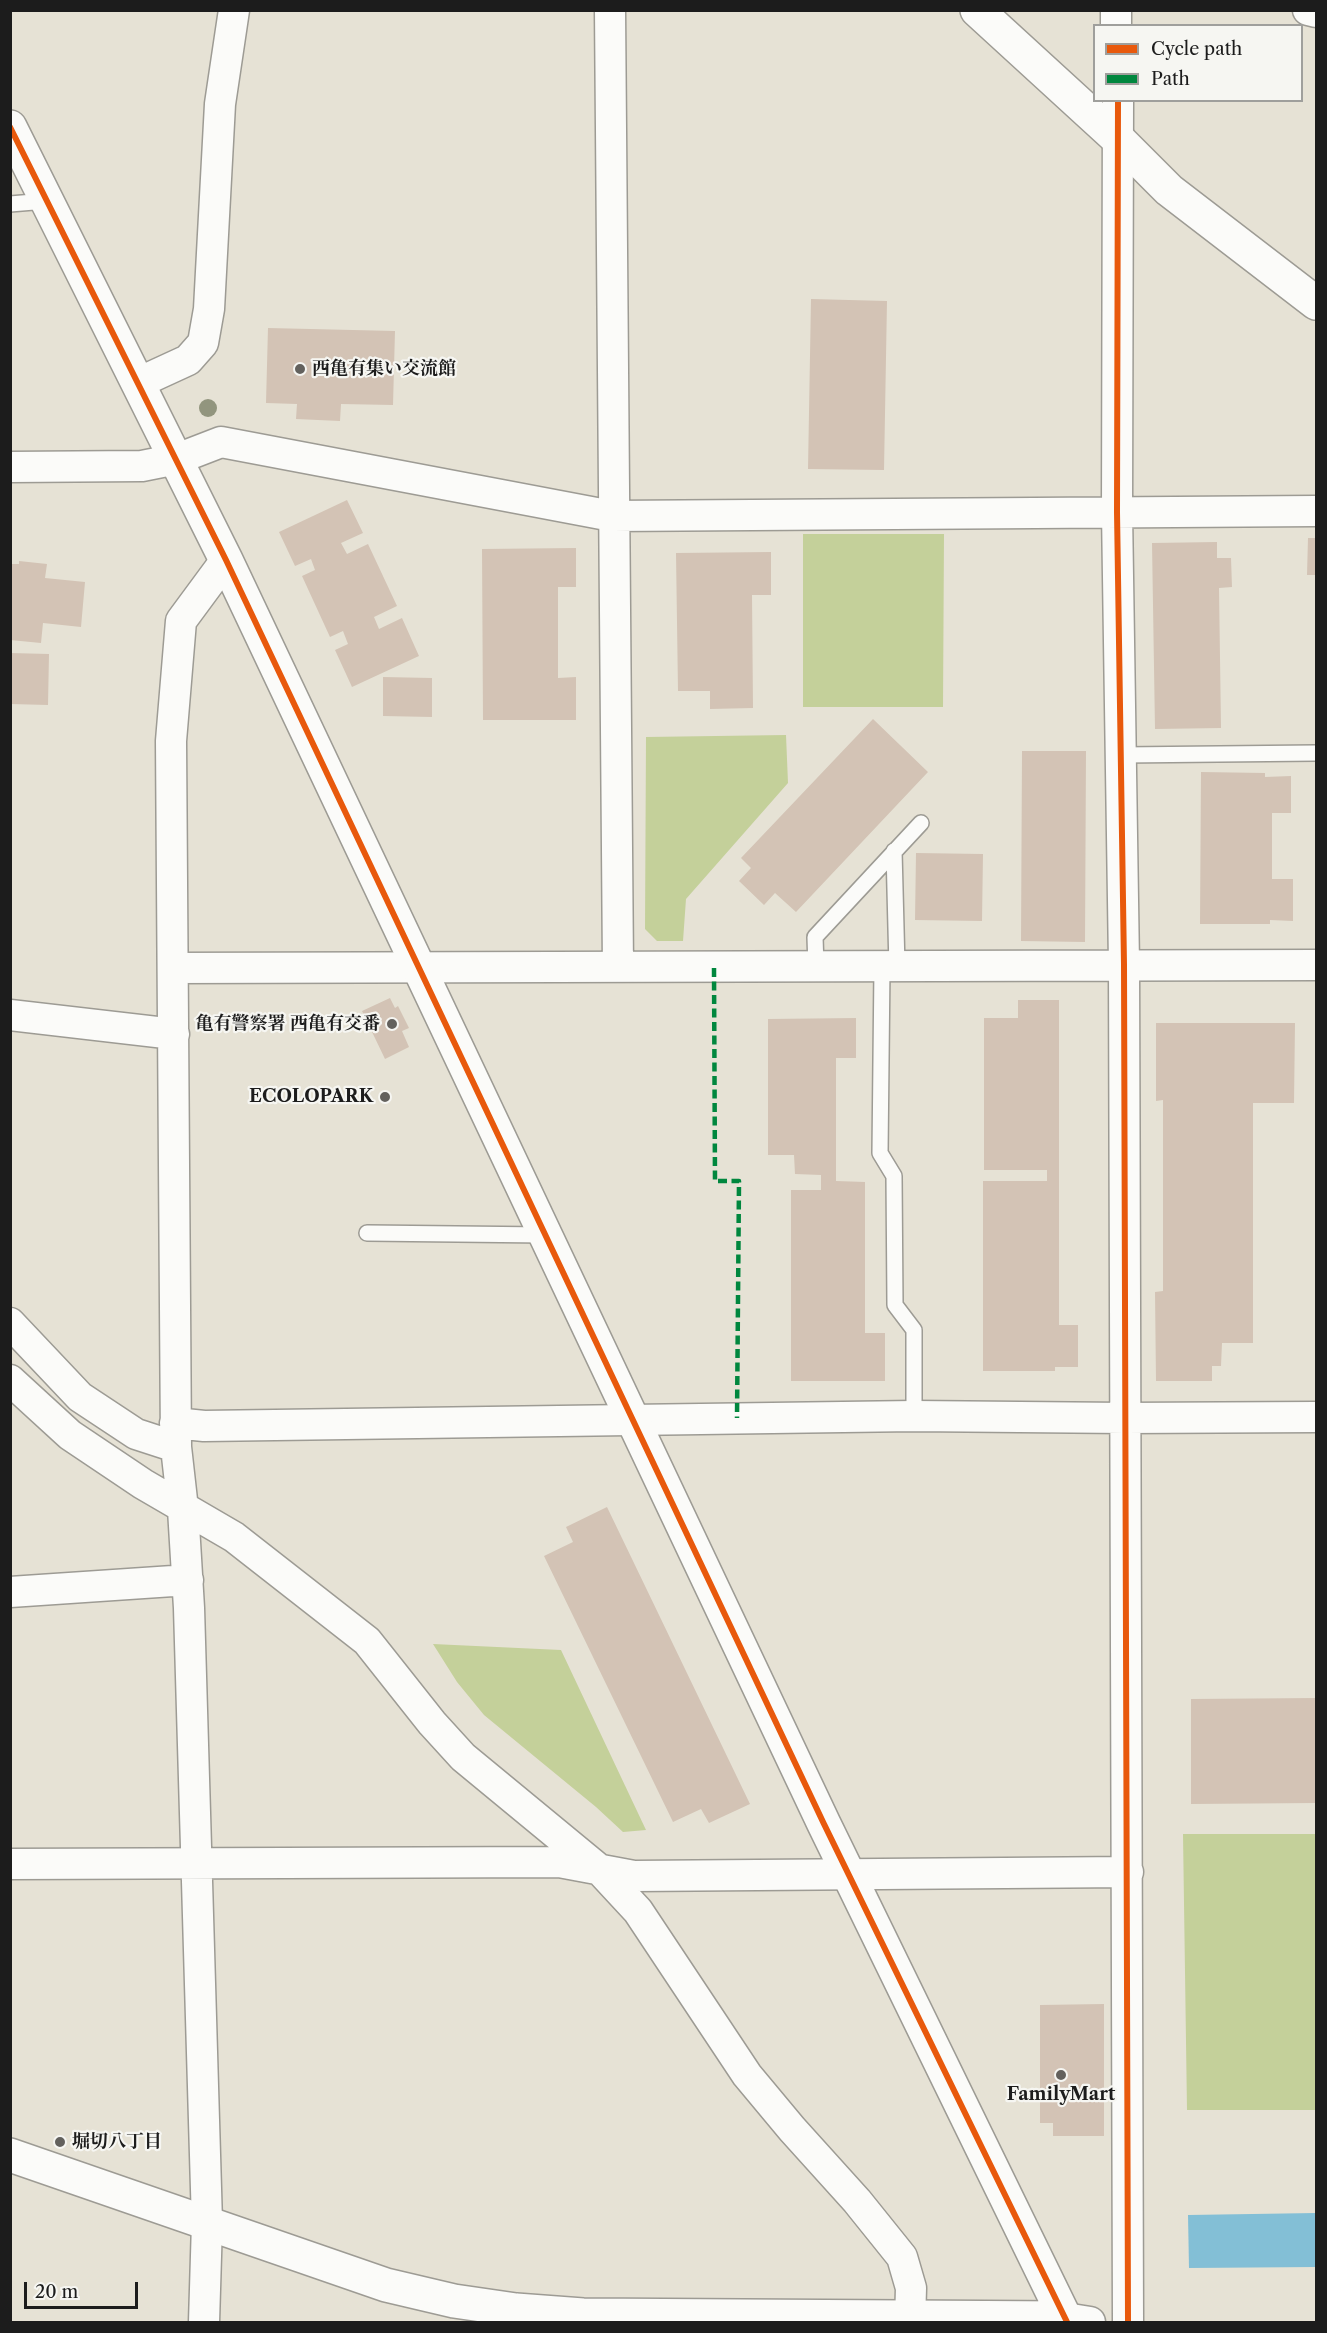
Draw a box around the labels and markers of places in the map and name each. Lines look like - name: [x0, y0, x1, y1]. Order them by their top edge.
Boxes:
- place label: 西亀有集い交流館: [312, 358, 456, 380]
- marker: 西亀有集い交流館: [293, 362, 307, 376]
- place label: 亀有警察署 西亀有交番: [195, 1013, 380, 1035]
- marker: 亀有警察署 西亀有交番: [385, 1017, 399, 1031]
- place label: ECOLOPARK: [249, 1086, 373, 1108]
- marker: ECOLOPARK: [378, 1090, 392, 1104]
- marker: FamilyMart: [1054, 2068, 1068, 2082]
- place label: FamilyMart: [1007, 2084, 1115, 2106]
- place label: 堀切八丁目: [72, 2131, 162, 2153]
- marker: 堀切八丁目: [53, 2135, 67, 2149]

